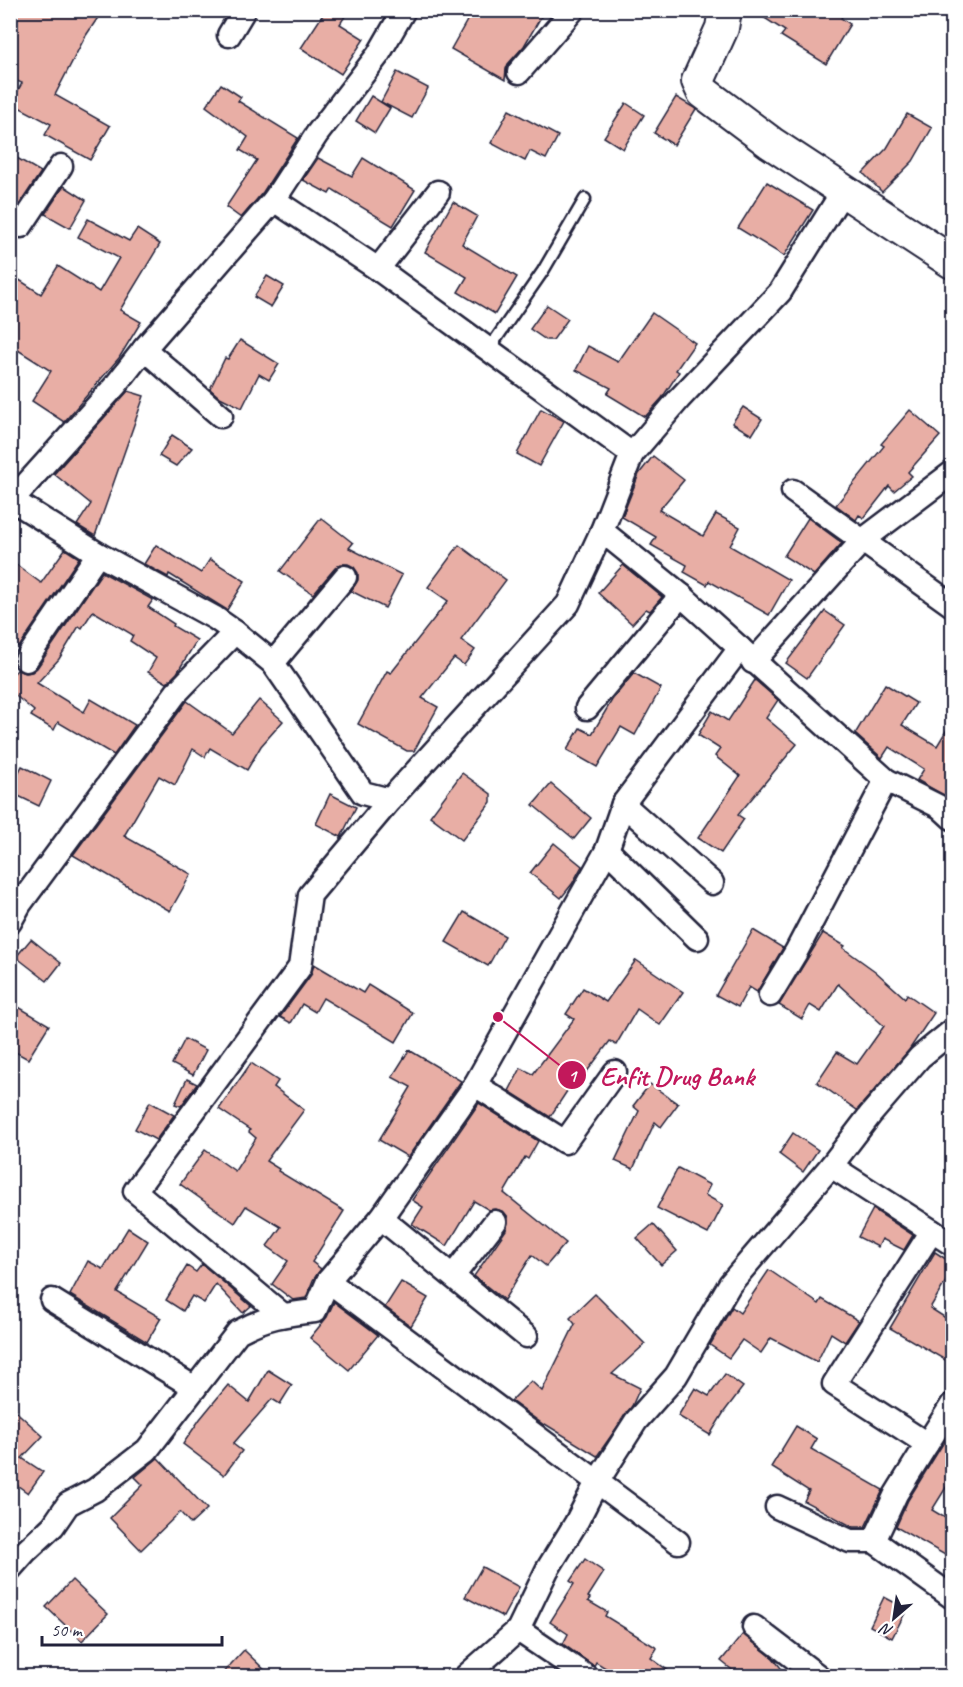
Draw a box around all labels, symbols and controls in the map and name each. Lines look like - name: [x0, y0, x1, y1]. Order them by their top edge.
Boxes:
- callout: Enfit Drug Bank: [557, 1053, 767, 1098]
- text: Enfit Drug Bank: [600, 1059, 757, 1093]
- text: 1: [568, 1065, 578, 1087]
- north arrow: [864, 1588, 924, 1648]
- scale bar: [42, 1609, 222, 1647]
- text: N: [875, 1618, 896, 1641]
- text: 50 m: [51, 1619, 84, 1641]

